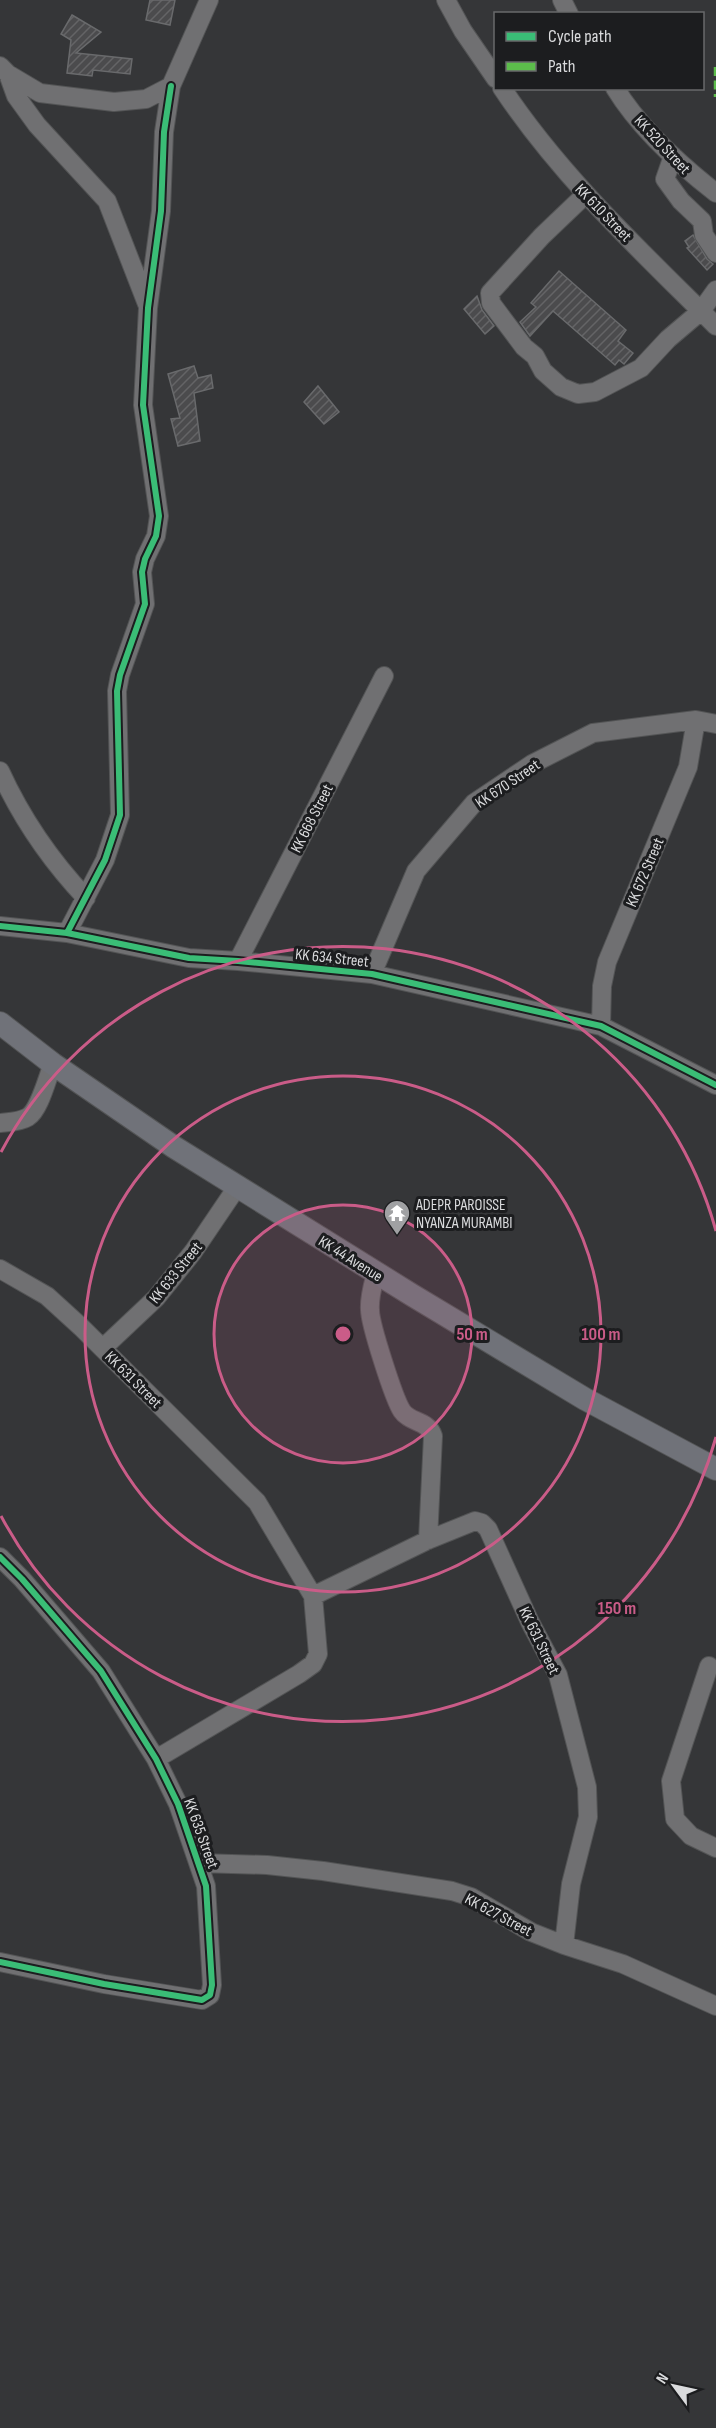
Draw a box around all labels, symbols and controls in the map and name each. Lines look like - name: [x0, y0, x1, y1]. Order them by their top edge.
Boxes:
- legend: [494, 12, 704, 90]
- text: Cycle path: [548, 26, 612, 47]
- text: Path: [548, 56, 576, 77]
- street label: KK 520 Street: [630, 112, 694, 178]
- street label: KK 610 Street: [571, 180, 635, 246]
- street label: KK 670 Street: [472, 756, 544, 813]
- street label: KK 668 Street: [287, 781, 338, 856]
- street label: KK 672 Street: [622, 835, 668, 910]
- street label: KK 634 Street: [294, 945, 370, 972]
- place label: ADEPR PAROISSE NYANZA MURAMBI: [415, 1196, 513, 1233]
- temple icon: ADEPR PAROISSE NYANZA MURAMBI: [382, 1198, 412, 1236]
- street label: KK 44 Avenue: [315, 1232, 386, 1286]
- street label: KK 633 Street: [146, 1238, 207, 1308]
- centre of rings: [333, 1324, 353, 1344]
- text: 50 m: [456, 1324, 488, 1345]
- text: 100 m: [582, 1324, 621, 1345]
- street label: KK 631 Street: [101, 1348, 165, 1413]
- text: 150 m: [598, 1598, 636, 1619]
- street label: KK 631 Street: [514, 1604, 563, 1678]
- street label: KK 635 Street: [179, 1796, 222, 1871]
- street label: KK 627 Street: [461, 1890, 535, 1941]
- north arrow: [644, 2356, 704, 2416]
- text: N: [652, 2370, 673, 2387]

